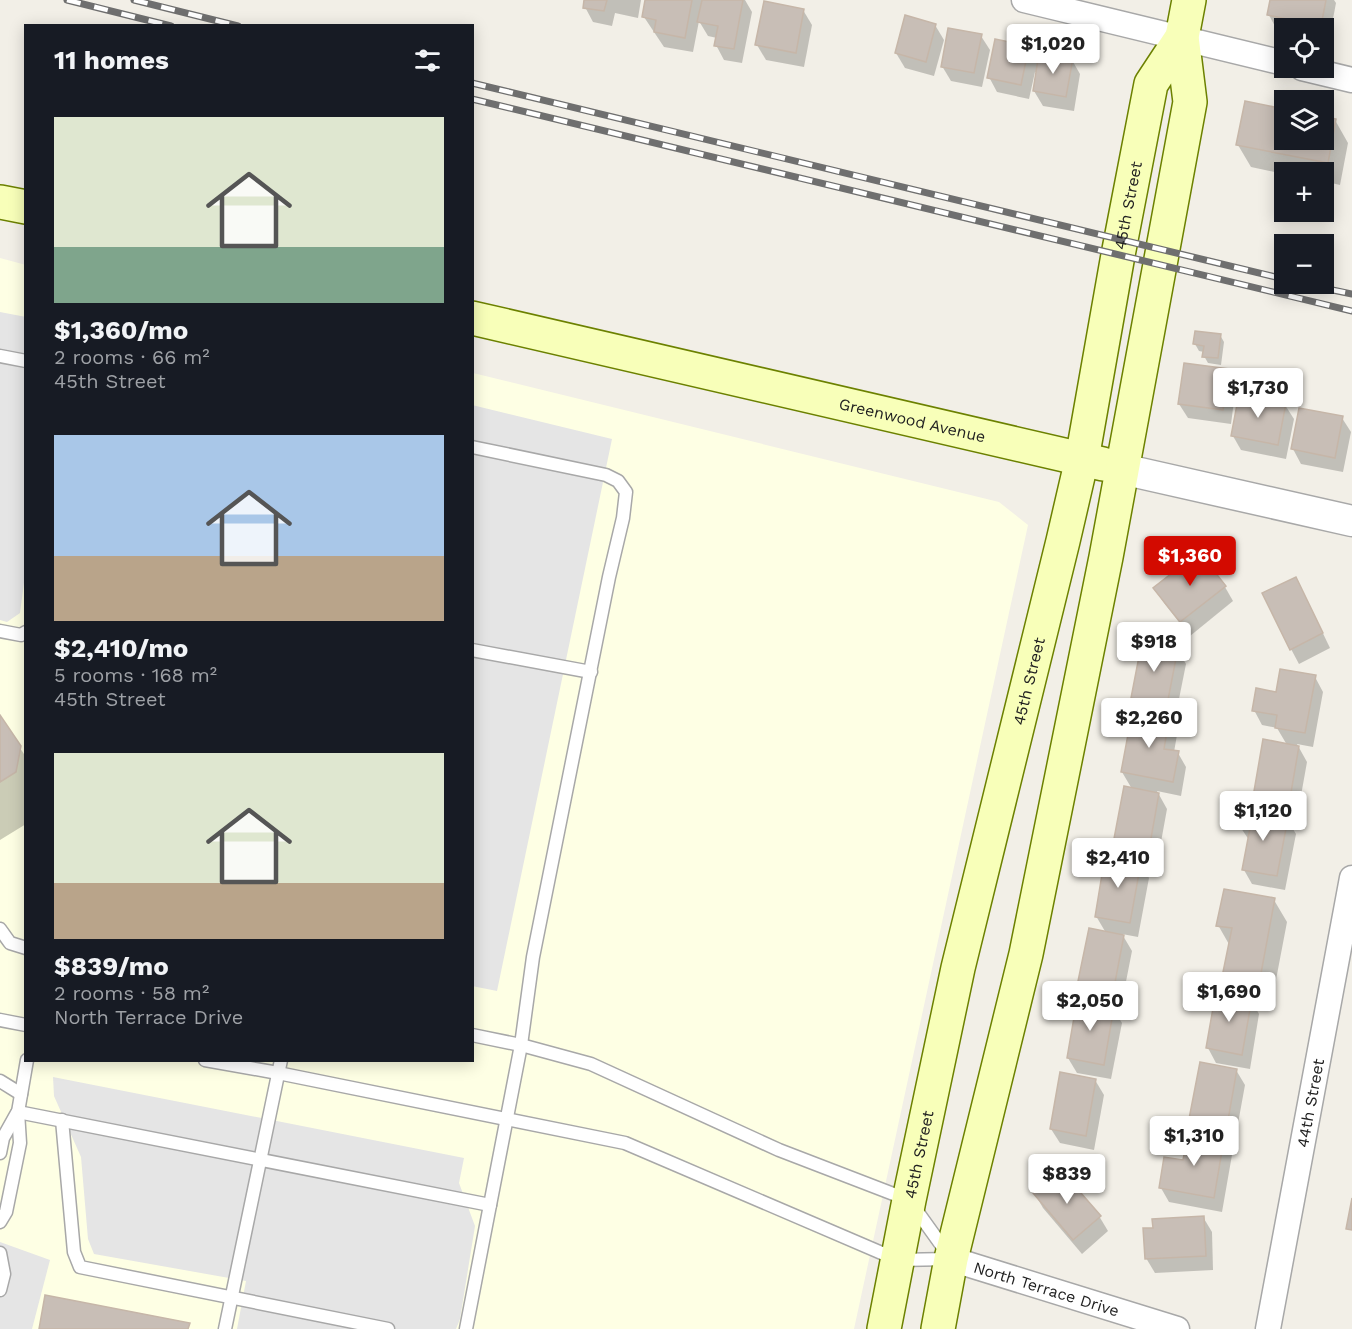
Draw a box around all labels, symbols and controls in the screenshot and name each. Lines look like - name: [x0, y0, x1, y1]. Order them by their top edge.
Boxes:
- map controls: [1274, 18, 1334, 294]
- button: locate: [1274, 18, 1334, 78]
- pin: $1,020: [1004, 24, 1102, 75]
- text: $1,020: [1021, 31, 1085, 55]
- icon: filters: [411, 44, 444, 77]
- text: 11 homes: [54, 45, 169, 75]
- button: layers: [1274, 90, 1334, 150]
- icon: home: [195, 156, 303, 264]
- street label: 45th Street: [1110, 160, 1145, 251]
- button: +: [1274, 162, 1334, 222]
- button: −: [1274, 234, 1334, 294]
- text: $1,360/mo: [54, 315, 188, 345]
- text: 2 rooms · 66 m²: [54, 345, 210, 369]
- pin: $1,730: [1209, 368, 1307, 419]
- text: 45th Street: [54, 369, 166, 393]
- text: $1,730: [1227, 375, 1289, 399]
- street label: Greenwood Avenue: [837, 394, 988, 446]
- icon: home: [195, 474, 303, 582]
- pin: $1,360: [1141, 536, 1239, 587]
- text: $1,360: [1158, 543, 1222, 567]
- pin: $918: [1118, 622, 1190, 673]
- text: $918: [1131, 629, 1177, 653]
- text: $2,410/mo: [54, 633, 188, 663]
- street label: 45th Street: [1009, 635, 1049, 727]
- text: 5 rooms · 168 m²: [54, 663, 217, 687]
- text: 45th Street: [54, 687, 166, 711]
- pin: $2,260: [1100, 698, 1198, 749]
- text: $2,260: [1115, 705, 1183, 729]
- pin: $1,120: [1214, 791, 1312, 842]
- icon: home: [195, 792, 303, 900]
- text: $1,120: [1234, 798, 1292, 822]
- pin: $2,410: [1069, 838, 1167, 889]
- text: $2,410: [1086, 845, 1150, 869]
- text: $839/mo: [54, 951, 169, 981]
- pin: $1,690: [1180, 972, 1278, 1023]
- text: $1,690: [1197, 979, 1261, 1003]
- text: 2 rooms · 58 m²: [54, 981, 209, 1005]
- pin: $2,050: [1041, 981, 1139, 1032]
- text: $2,050: [1056, 988, 1124, 1012]
- text: North Terrace Drive: [54, 1005, 243, 1029]
- street label: 44th Street: [1293, 1057, 1328, 1149]
- street label: 45th Street: [900, 1108, 937, 1200]
- pin: $1,310: [1145, 1116, 1243, 1167]
- text: $1,310: [1164, 1123, 1224, 1147]
- pin: $839: [1031, 1154, 1103, 1205]
- text: $839: [1042, 1161, 1092, 1185]
- street label: North Terrace Drive: [971, 1257, 1122, 1320]

